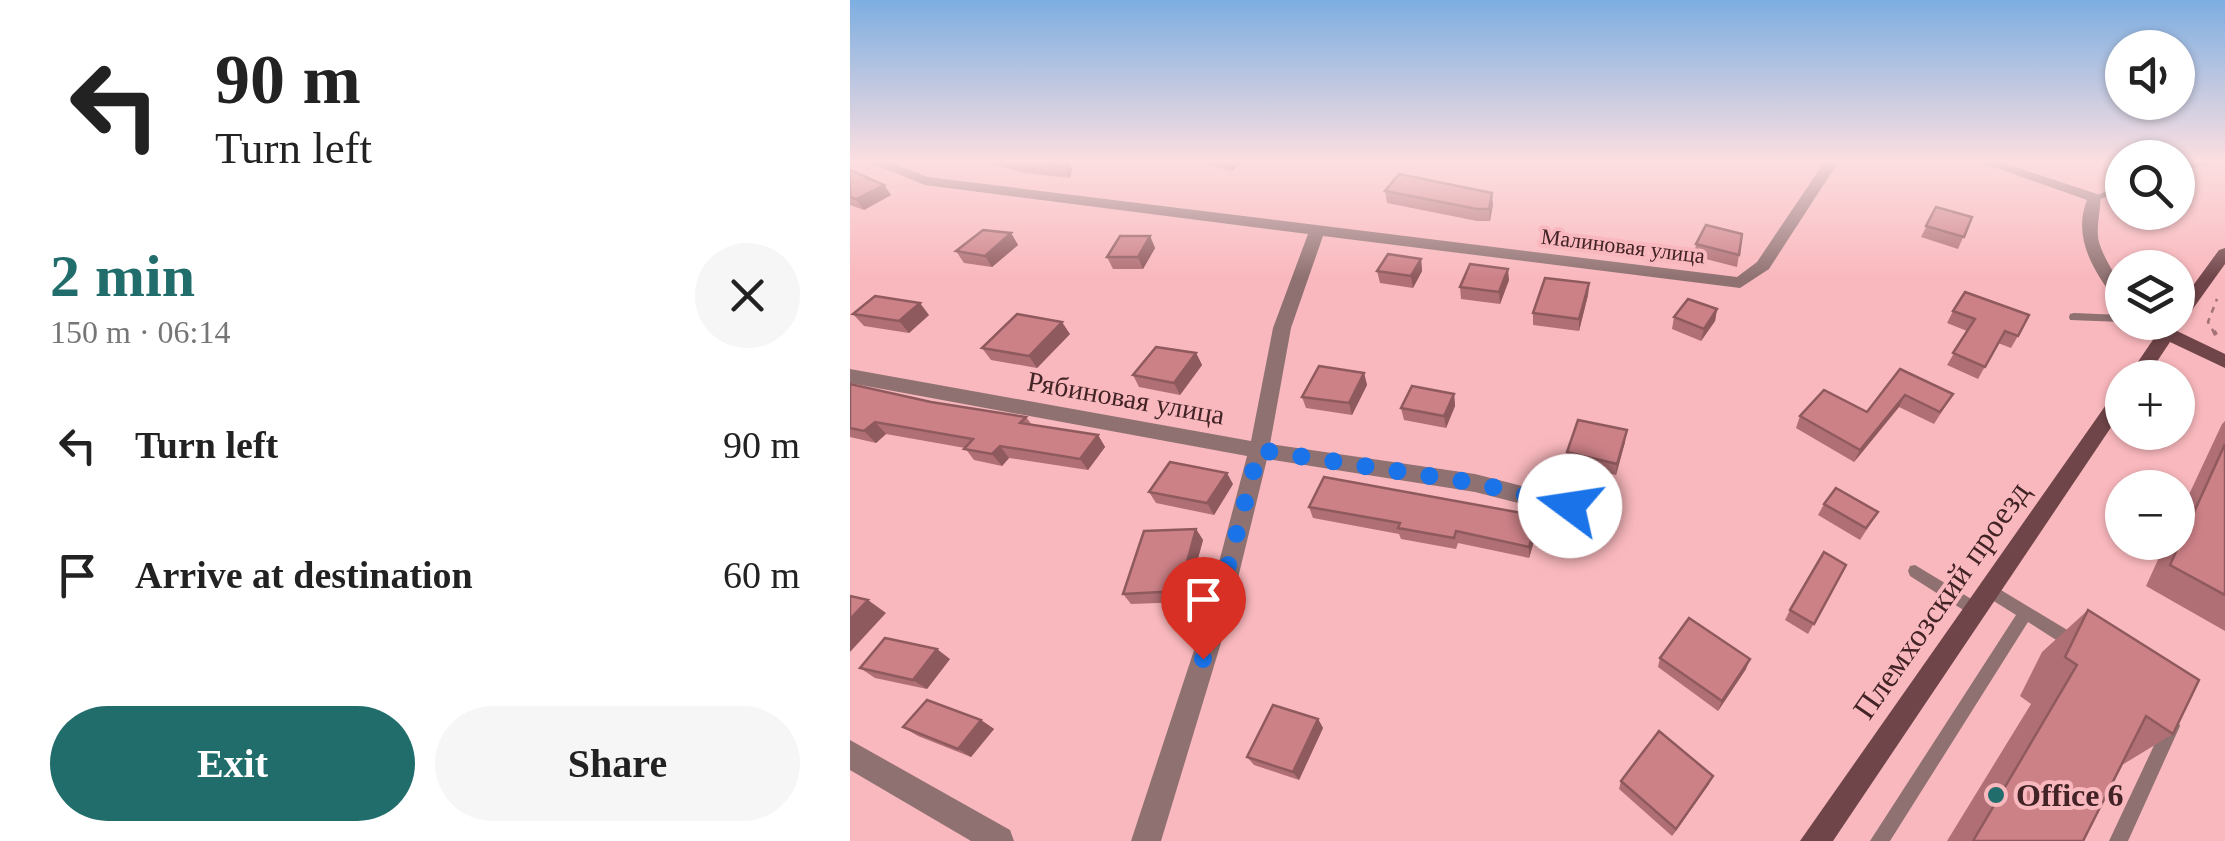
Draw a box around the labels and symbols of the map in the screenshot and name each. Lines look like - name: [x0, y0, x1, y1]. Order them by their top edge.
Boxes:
- street label: Малиновая улица: [1540, 224, 1707, 268]
- street label: Рябиновая улица: [1025, 365, 1228, 431]
- position arrow: [1518, 454, 1622, 558]
- street label: Племхозский проезд: [1846, 474, 2036, 726]
- pin: [1161, 557, 1246, 660]
- place label: Office 6: [2016, 777, 2124, 813]
- marker: Office 6: [1985, 784, 2007, 806]

